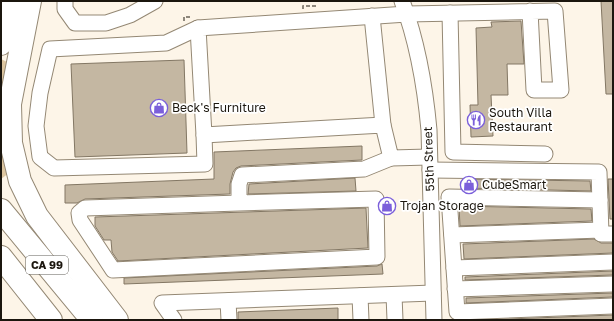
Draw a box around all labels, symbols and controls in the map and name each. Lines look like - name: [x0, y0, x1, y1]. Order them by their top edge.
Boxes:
- shop icon: Beck's Furniture: [149, 98, 169, 118]
- place label: Beck's Furniture: [172, 100, 266, 115]
- place label: South Villa Restaurant: [489, 105, 553, 134]
- restaurant icon: South Villa Restaurant: [466, 110, 486, 130]
- street label: 55th Street: [420, 126, 437, 192]
- shop icon: CubeSmart: [459, 175, 479, 195]
- place label: CubeSmart: [482, 177, 547, 192]
- shop icon: Trojan Storage: [377, 196, 397, 216]
- place label: Trojan Storage: [400, 198, 484, 213]
- road number: CA 99: [26, 256, 68, 274]

